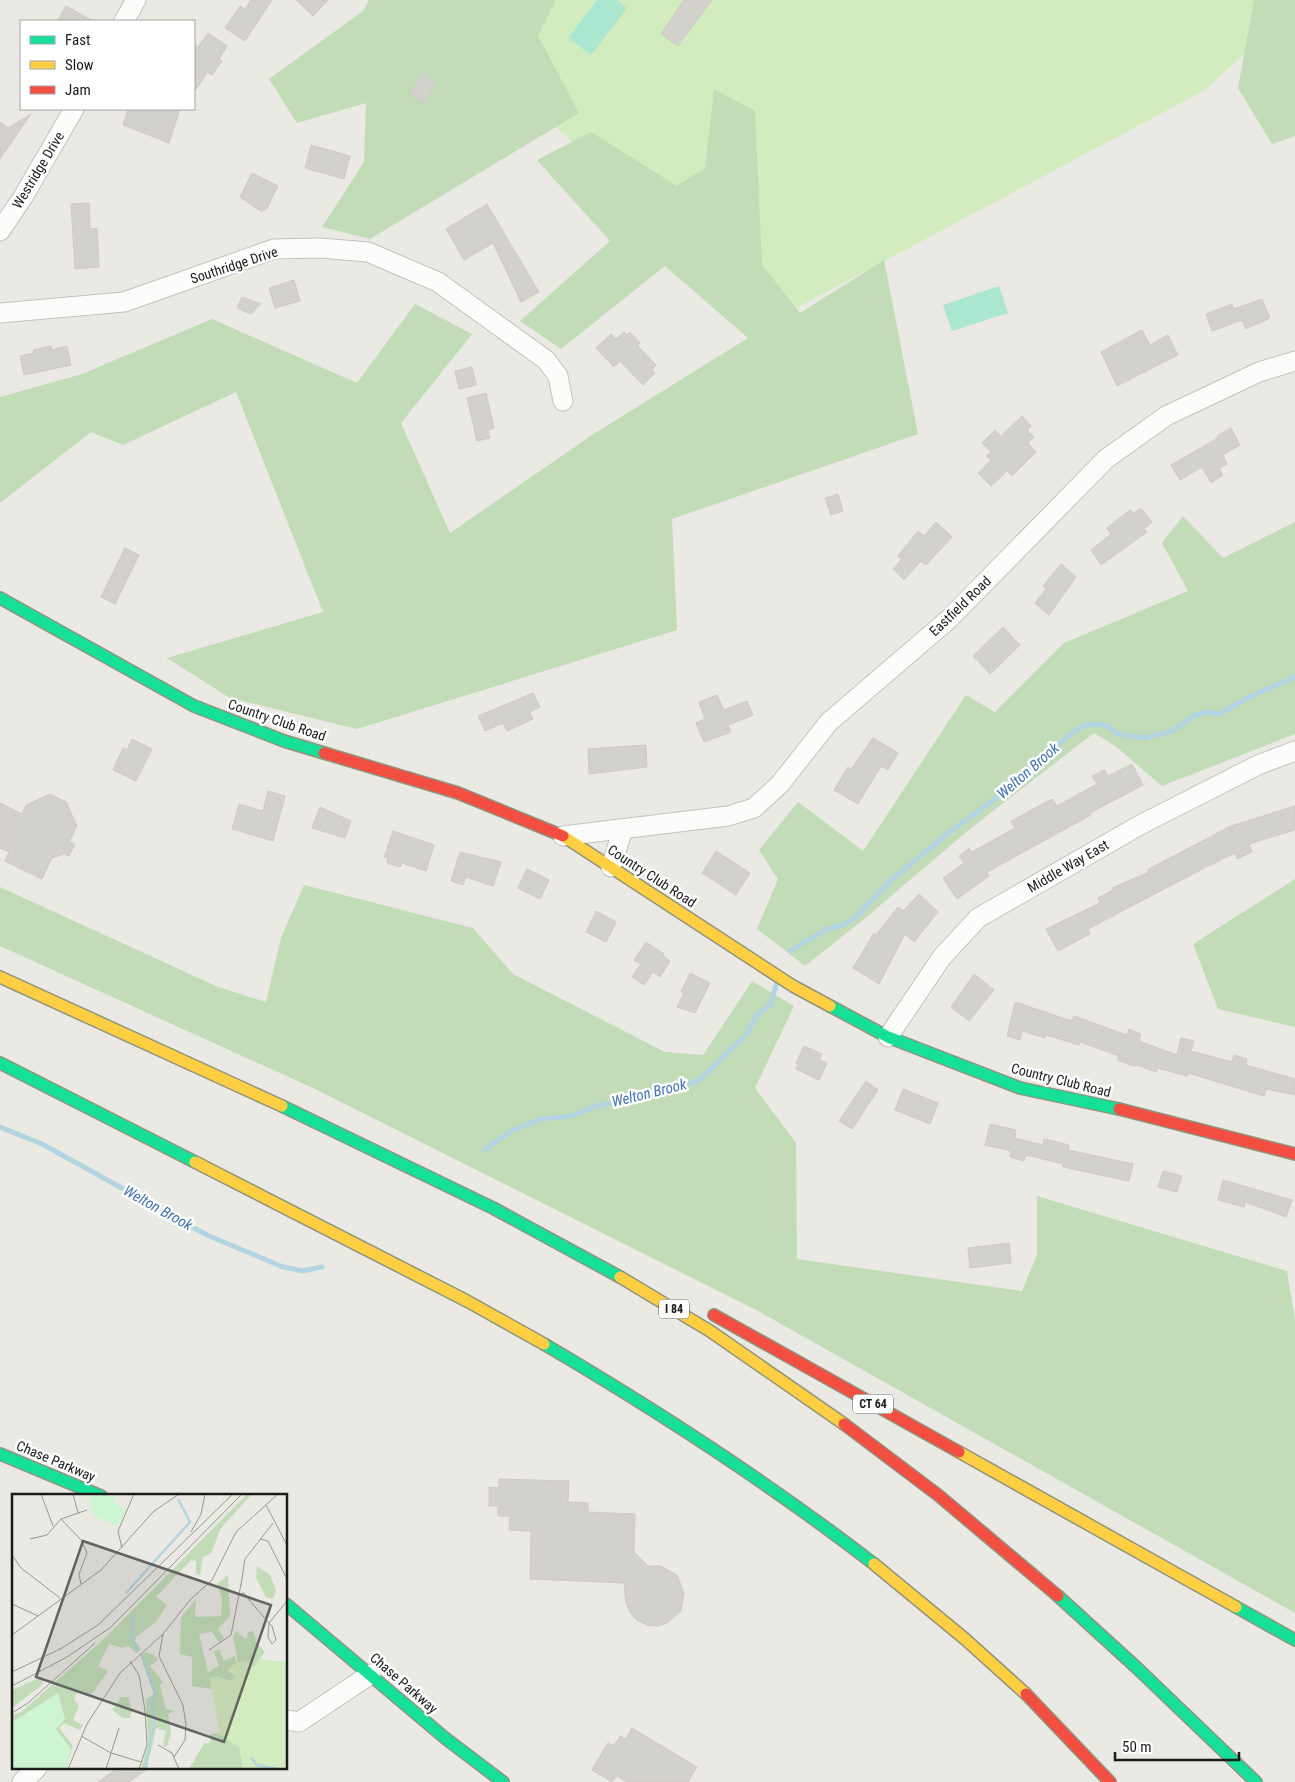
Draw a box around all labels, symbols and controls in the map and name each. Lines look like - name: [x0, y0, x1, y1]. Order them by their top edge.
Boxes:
- legend: [20, 20, 195, 110]
- text: Fast: [65, 31, 90, 49]
- text: Slow: [65, 56, 94, 74]
- text: Jam: [65, 81, 91, 99]
- street label: Westridge Drive: [9, 128, 67, 211]
- street label: Southridge Drive: [188, 243, 280, 287]
- street label: Eastfield Road: [926, 573, 994, 639]
- street label: Country Club Road: [226, 696, 328, 744]
- water label: Welton Brook: [993, 739, 1063, 803]
- street label: Middle Way East: [1025, 836, 1111, 896]
- street label: Country Club Road: [605, 841, 699, 911]
- street label: Country Club Road: [1009, 1060, 1113, 1100]
- water label: Welton Brook: [610, 1075, 689, 1111]
- water label: Welton Brook: [120, 1182, 196, 1235]
- road number: I 84: [659, 1300, 689, 1318]
- road number: CT 64: [853, 1395, 893, 1414]
- street label: Chase Parkway: [14, 1437, 98, 1485]
- inset map: [12, 1494, 288, 1770]
- street label: Chase Parkway: [367, 1649, 441, 1717]
- scale bar: [1115, 1730, 1239, 1762]
- text: 50 m: [1122, 1738, 1152, 1756]

